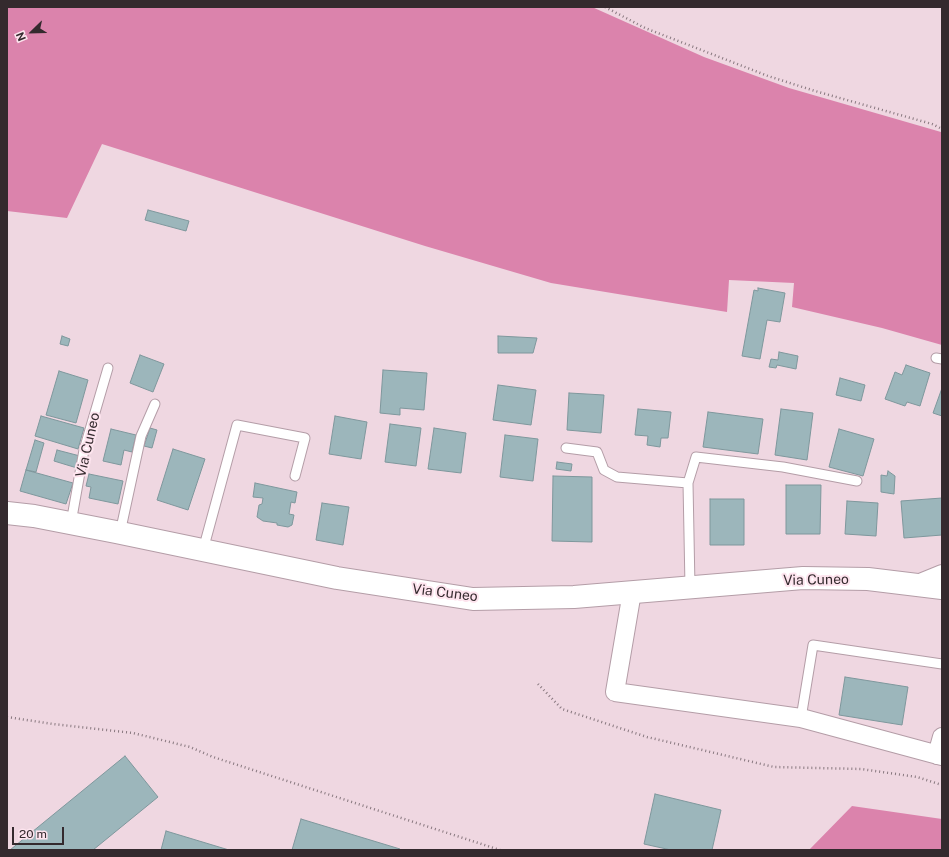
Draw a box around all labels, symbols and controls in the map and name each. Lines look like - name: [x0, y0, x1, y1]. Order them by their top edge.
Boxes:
- north arrow: [12, 12, 52, 52]
- text: N: [14, 30, 28, 43]
- street label: Via Cuneo: [72, 411, 104, 479]
- street label: Via Cuneo: [783, 571, 849, 589]
- street label: Via Cuneo: [411, 581, 479, 605]
- scale bar: [14, 819, 66, 845]
- text: 20 m: [19, 827, 47, 841]

